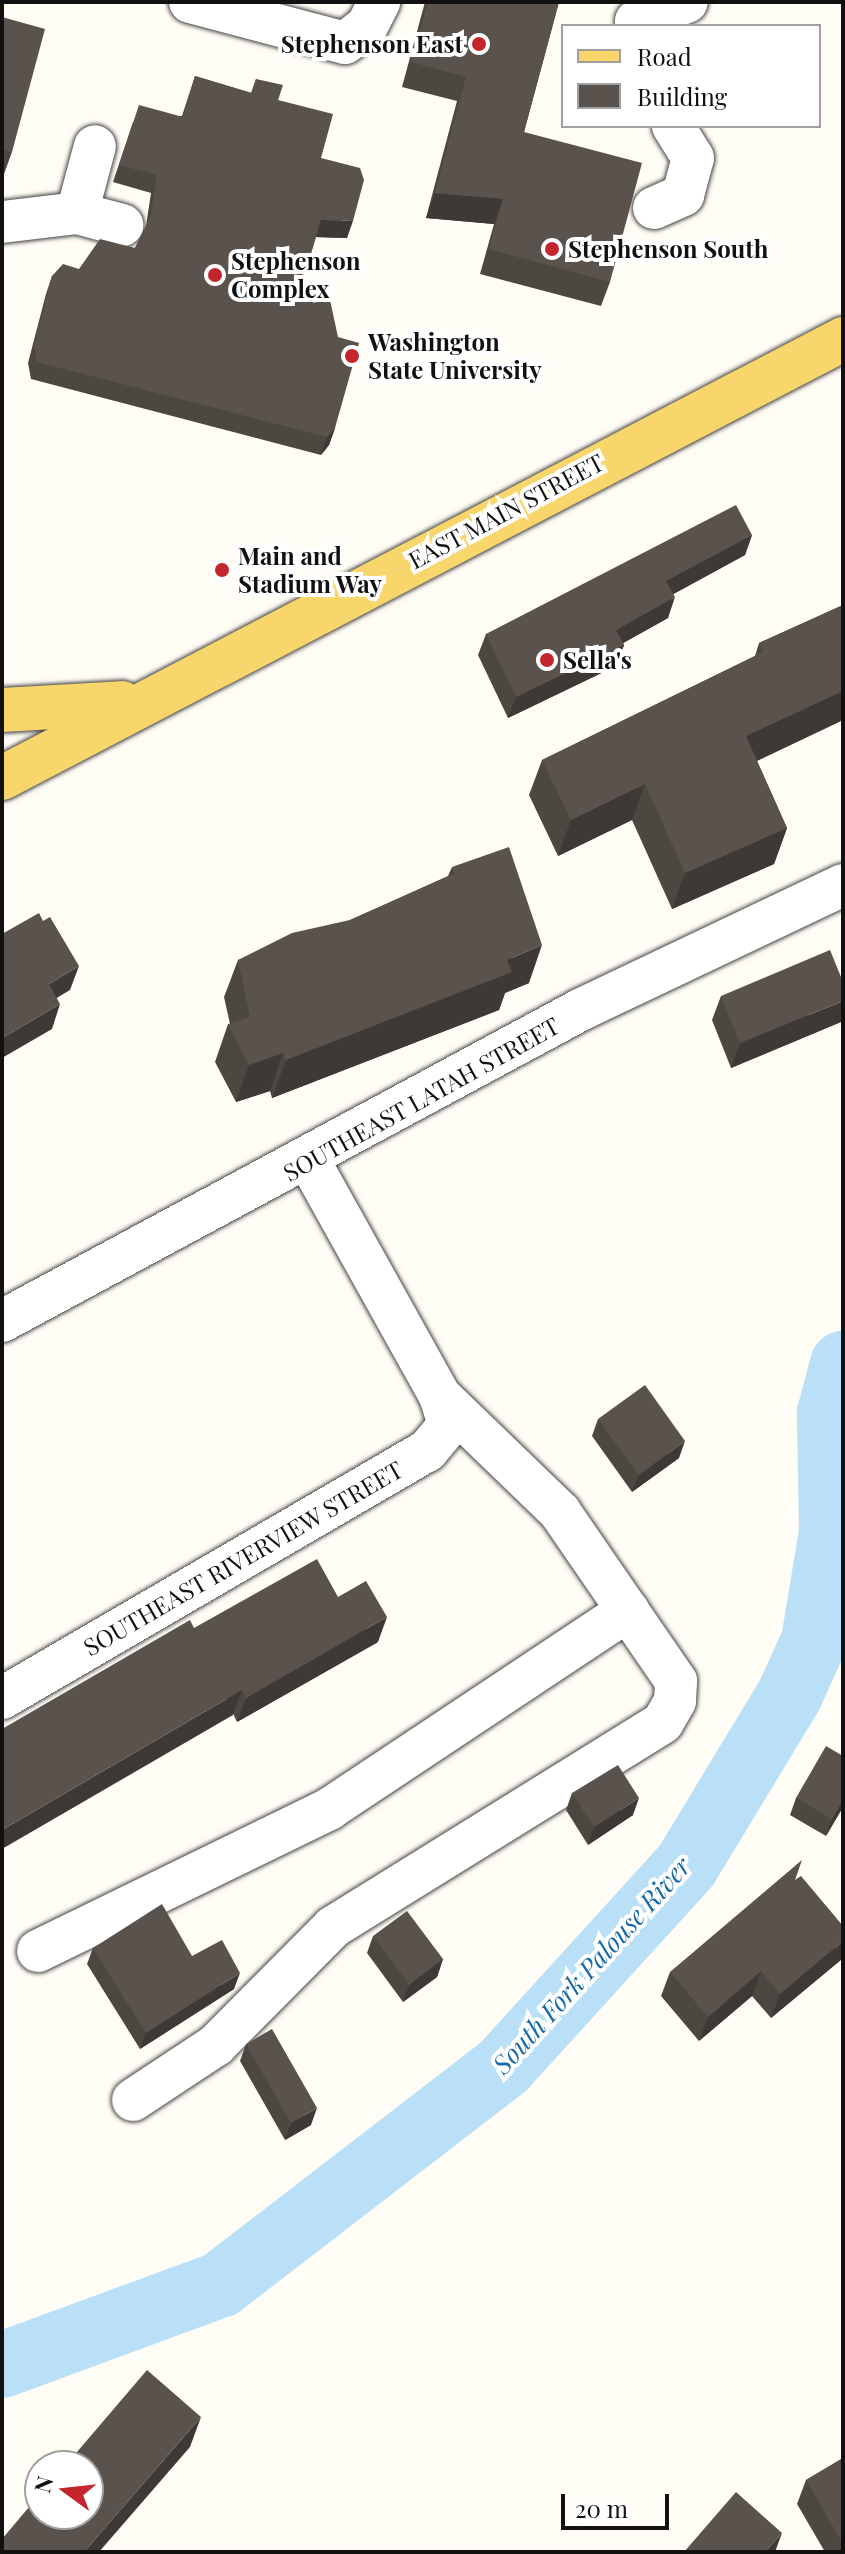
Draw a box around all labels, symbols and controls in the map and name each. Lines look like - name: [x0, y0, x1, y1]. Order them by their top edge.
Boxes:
- legend: [561, 24, 821, 128]
- place label: Stephenson East: [281, 30, 463, 58]
- marker: Stephenson East: [470, 35, 488, 53]
- text: Road: [637, 40, 692, 72]
- text: Building: [637, 80, 727, 112]
- place label: Stephenson South: [568, 235, 768, 263]
- marker: Stephenson South: [543, 240, 561, 258]
- place label: Stephenson Complex: [231, 247, 361, 303]
- marker: Stephenson Complex: [206, 266, 224, 284]
- place label: Washington State University: [368, 328, 542, 384]
- marker: Washington State University: [343, 347, 361, 365]
- street label: EAST MAIN STREET: [403, 447, 609, 575]
- place label: Main and Stadium Way: [238, 542, 383, 598]
- marker: Main and Stadium Way: [213, 561, 231, 579]
- place label: Sella's: [563, 646, 632, 674]
- marker: Sella's: [538, 651, 556, 669]
- street label: SOUTHEAST LATAH STREET: [278, 1011, 564, 1187]
- street label: SOUTHEAST RIVERVIEW STREET: [78, 1454, 408, 1662]
- water label: South Fork Palouse River: [486, 1850, 696, 2080]
- north arrow: [24, 2450, 104, 2530]
- text: N: [26, 2473, 59, 2496]
- scale bar: [565, 2478, 673, 2528]
- text: 20 m: [575, 2492, 628, 2524]

